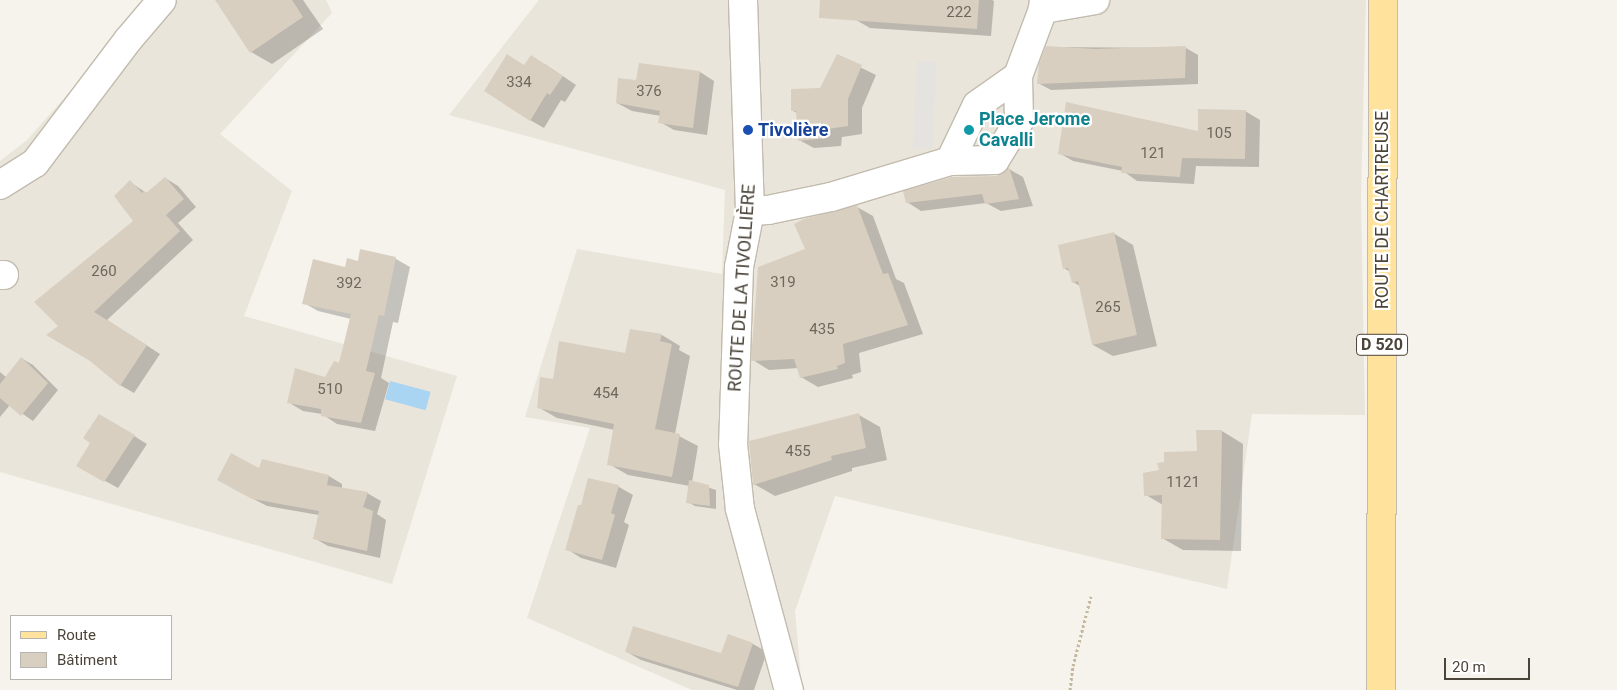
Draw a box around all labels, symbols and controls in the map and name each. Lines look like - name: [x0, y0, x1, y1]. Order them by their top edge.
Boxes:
- house number: 222: [946, 4, 972, 22]
- house number: 334: [506, 74, 532, 92]
- house number: 376: [636, 83, 662, 101]
- place label: Place Jerome Cavalli: [979, 109, 1090, 152]
- street label: ROUTE DE CHARTREUSE: [1371, 111, 1393, 309]
- place label: Tivolière: [758, 119, 828, 141]
- marker: Tivolière: [742, 124, 754, 136]
- marker: Place Jerome Cavalli: [963, 124, 975, 136]
- house number: 105: [1206, 125, 1232, 143]
- house number: 121: [1140, 145, 1166, 163]
- street label: ROUTE DE LA TIVOLLIÈRE: [724, 183, 760, 393]
- house number: 260: [91, 263, 117, 281]
- house number: 319: [770, 274, 796, 292]
- house number: 392: [336, 275, 362, 293]
- house number: 265: [1095, 299, 1121, 317]
- house number: 435: [809, 321, 835, 339]
- road number: D 520: [1356, 332, 1408, 358]
- house number: 510: [317, 381, 343, 399]
- house number: 454: [593, 385, 619, 403]
- house number: 455: [785, 443, 811, 461]
- house number: 1121: [1166, 474, 1200, 492]
- legend: [10, 615, 172, 680]
- text: Route: [57, 626, 96, 644]
- scale bar: [1447, 648, 1533, 680]
- text: Bâtiment: [57, 651, 117, 669]
- text: 20 m: [1452, 658, 1486, 676]

